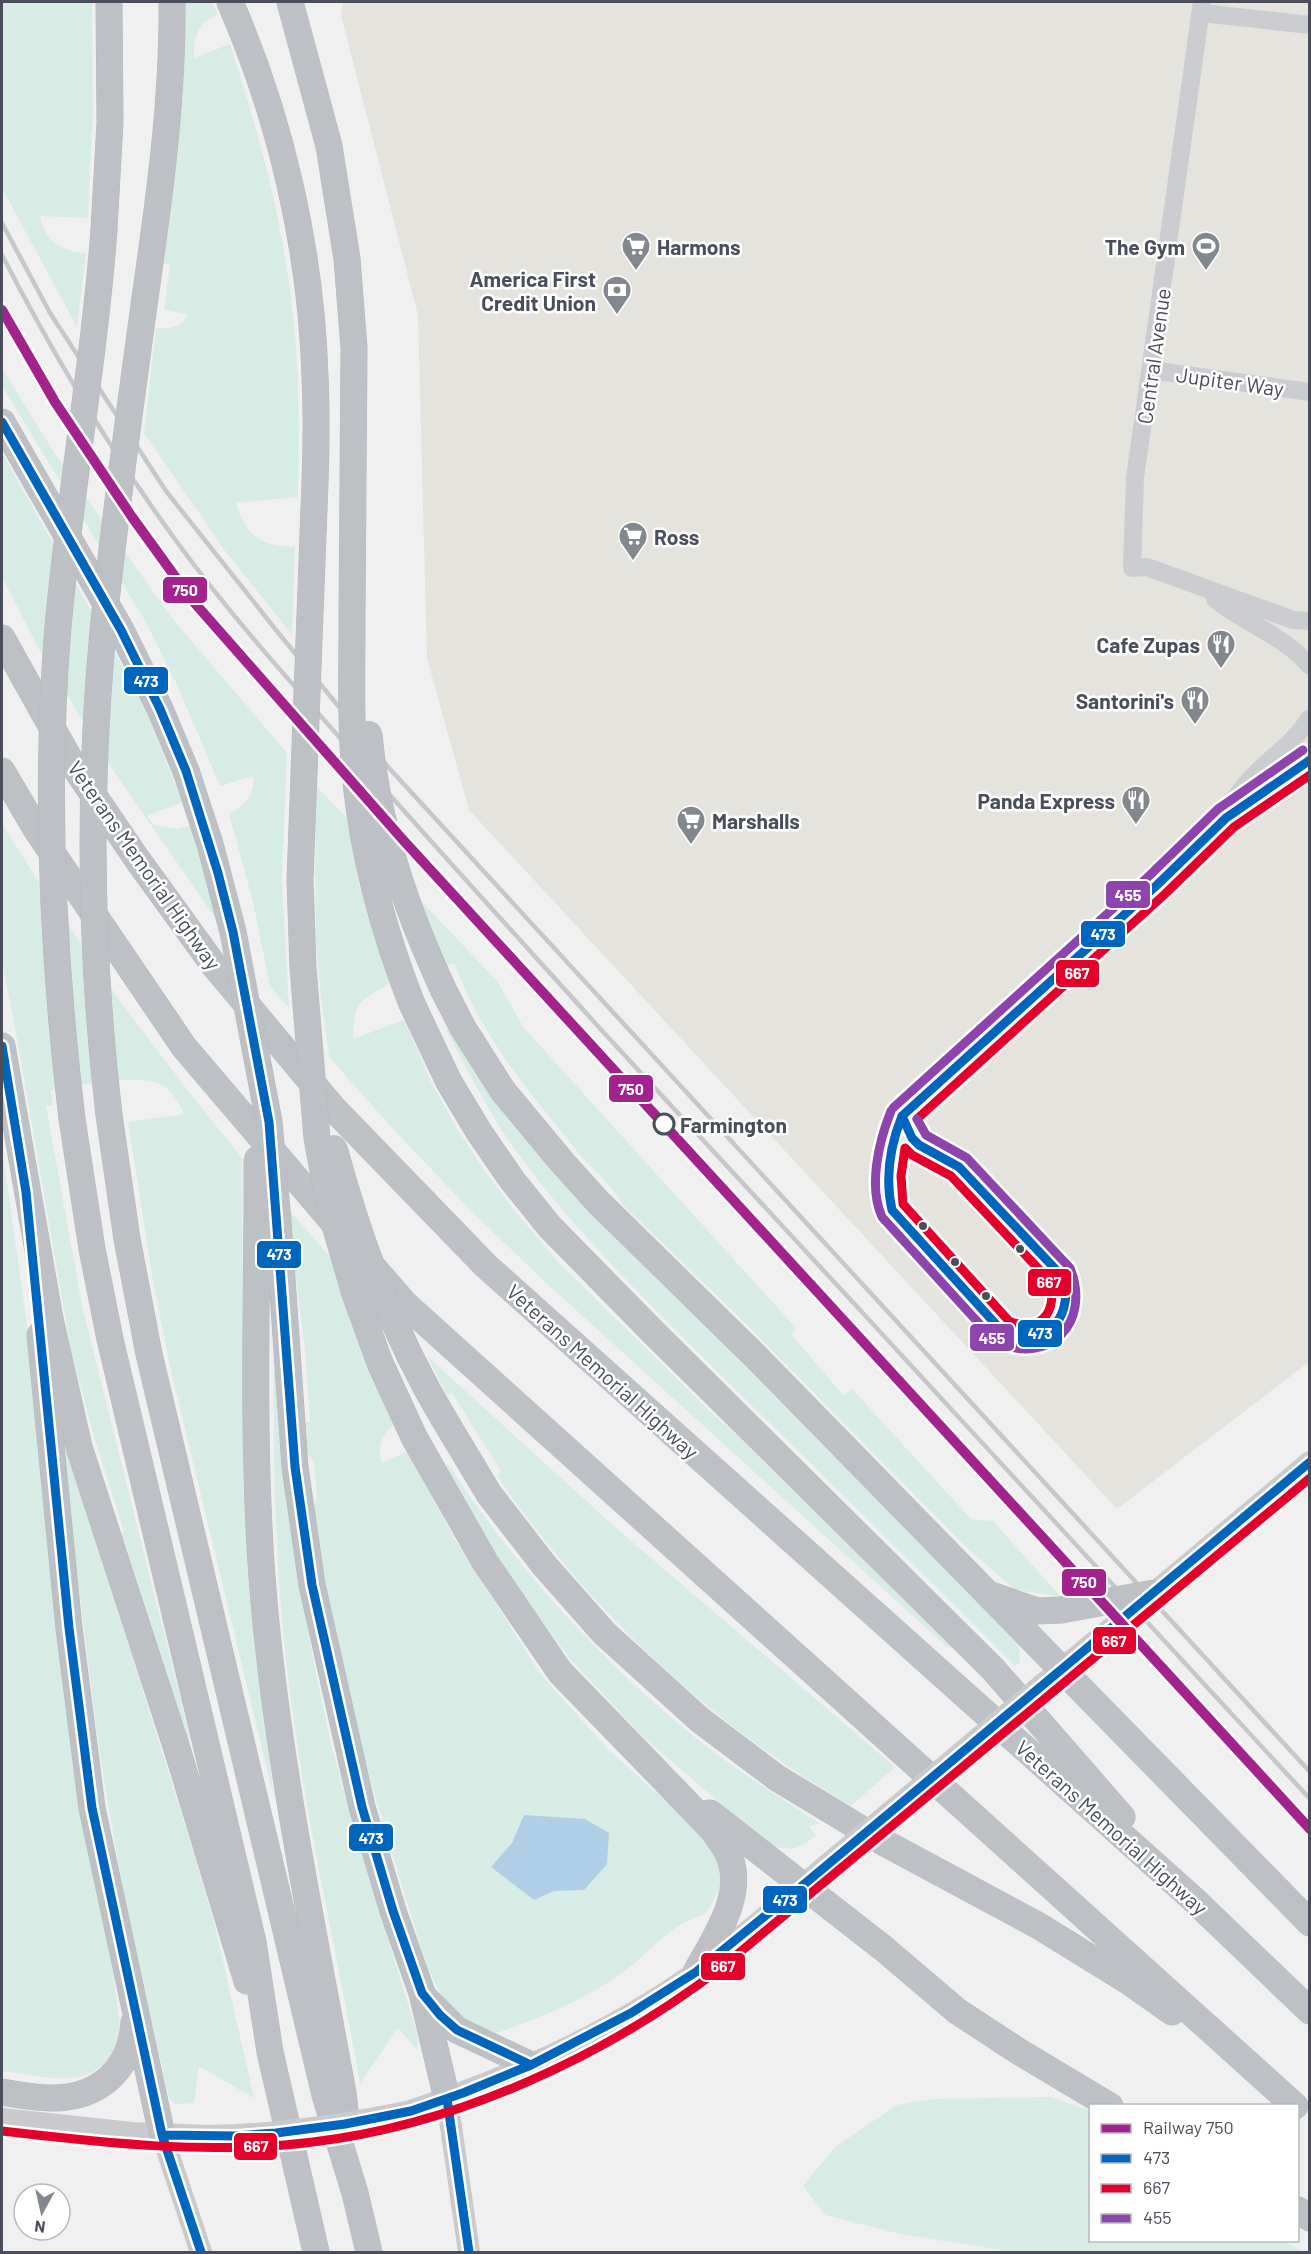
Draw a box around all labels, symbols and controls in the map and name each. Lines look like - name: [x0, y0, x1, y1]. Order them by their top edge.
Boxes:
- supermarket icon: Harmons: [620, 230, 652, 272]
- sports icon: The Gym: [1190, 230, 1222, 272]
- place label: Harmons: [657, 234, 741, 259]
- place label: The Gym: [1105, 234, 1185, 259]
- place label: America First Credit Union: [470, 266, 596, 315]
- bank icon: America First Credit Union: [601, 274, 633, 316]
- street label: Central Avenue: [1131, 286, 1175, 426]
- street label: Jupiter Way: [1175, 361, 1286, 401]
- supermarket icon: Ross: [617, 520, 649, 562]
- place label: Ross: [654, 524, 699, 549]
- line badge: 750: [162, 576, 208, 604]
- text: 750: [172, 580, 198, 599]
- restaurant icon: Cafe Zupas: [1205, 628, 1237, 670]
- place label: Cafe Zupas: [1097, 632, 1200, 657]
- line badge: 473: [123, 666, 169, 695]
- text: 473: [133, 671, 159, 690]
- restaurant icon: Santorini's: [1179, 684, 1211, 726]
- place label: Santorini's: [1076, 688, 1174, 713]
- street label: Veterans Memorial Highway: [63, 756, 227, 974]
- restaurant icon: Panda Express: [1120, 784, 1152, 826]
- place label: Panda Express: [977, 788, 1115, 813]
- supermarket icon: Marshalls: [675, 804, 707, 846]
- place label: Marshalls: [712, 808, 800, 833]
- line badge: 455: [1105, 880, 1151, 909]
- text: 455: [1115, 885, 1142, 904]
- line badge: 473: [1080, 920, 1126, 948]
- text: 473: [1090, 924, 1116, 943]
- line badge: 667: [1055, 959, 1100, 988]
- text: 667: [1064, 963, 1090, 982]
- line badge: 750: [608, 1074, 654, 1103]
- text: 750: [618, 1079, 644, 1098]
- place label: Farmington: [680, 1112, 787, 1137]
- marker: Farmington: [653, 1113, 675, 1135]
- unlabelled marker: [917, 1220, 929, 1232]
- line badge: 473: [256, 1240, 302, 1269]
- unlabelled marker: [1014, 1243, 1026, 1255]
- text: 473: [266, 1244, 292, 1263]
- unlabelled marker: [949, 1256, 961, 1268]
- line badge: 667: [1027, 1268, 1072, 1297]
- text: 667: [1036, 1272, 1062, 1291]
- street label: Veterans Memorial Highway: [502, 1278, 704, 1464]
- unlabelled marker: [980, 1290, 992, 1302]
- line badge: 473: [1017, 1319, 1063, 1348]
- line badge: 455: [969, 1323, 1015, 1352]
- text: 473: [1027, 1323, 1053, 1342]
- text: 455: [979, 1328, 1006, 1347]
- line badge: 750: [1061, 1568, 1107, 1597]
- text: 750: [1071, 1572, 1097, 1591]
- line badge: 667: [1092, 1626, 1137, 1655]
- text: 667: [1101, 1631, 1127, 1650]
- street label: Veterans Memorial Highway: [1011, 1734, 1213, 1920]
- line badge: 473: [348, 1823, 394, 1852]
- text: 473: [358, 1828, 384, 1847]
- line badge: 473: [762, 1885, 808, 1914]
- text: 473: [772, 1890, 798, 1909]
- line badge: 667: [700, 1952, 746, 1981]
- text: 667: [710, 1956, 736, 1975]
- legend: [1089, 2104, 1299, 2242]
- text: Railway 750: [1143, 2116, 1234, 2138]
- line badge: 667: [233, 2132, 278, 2161]
- text: 667: [243, 2136, 269, 2155]
- text: 473: [1143, 2146, 1170, 2168]
- text: 667: [1143, 2176, 1171, 2198]
- north arrow: [12, 2182, 72, 2242]
- text: 455: [1143, 2206, 1171, 2228]
- text: N: [33, 2217, 46, 2237]

